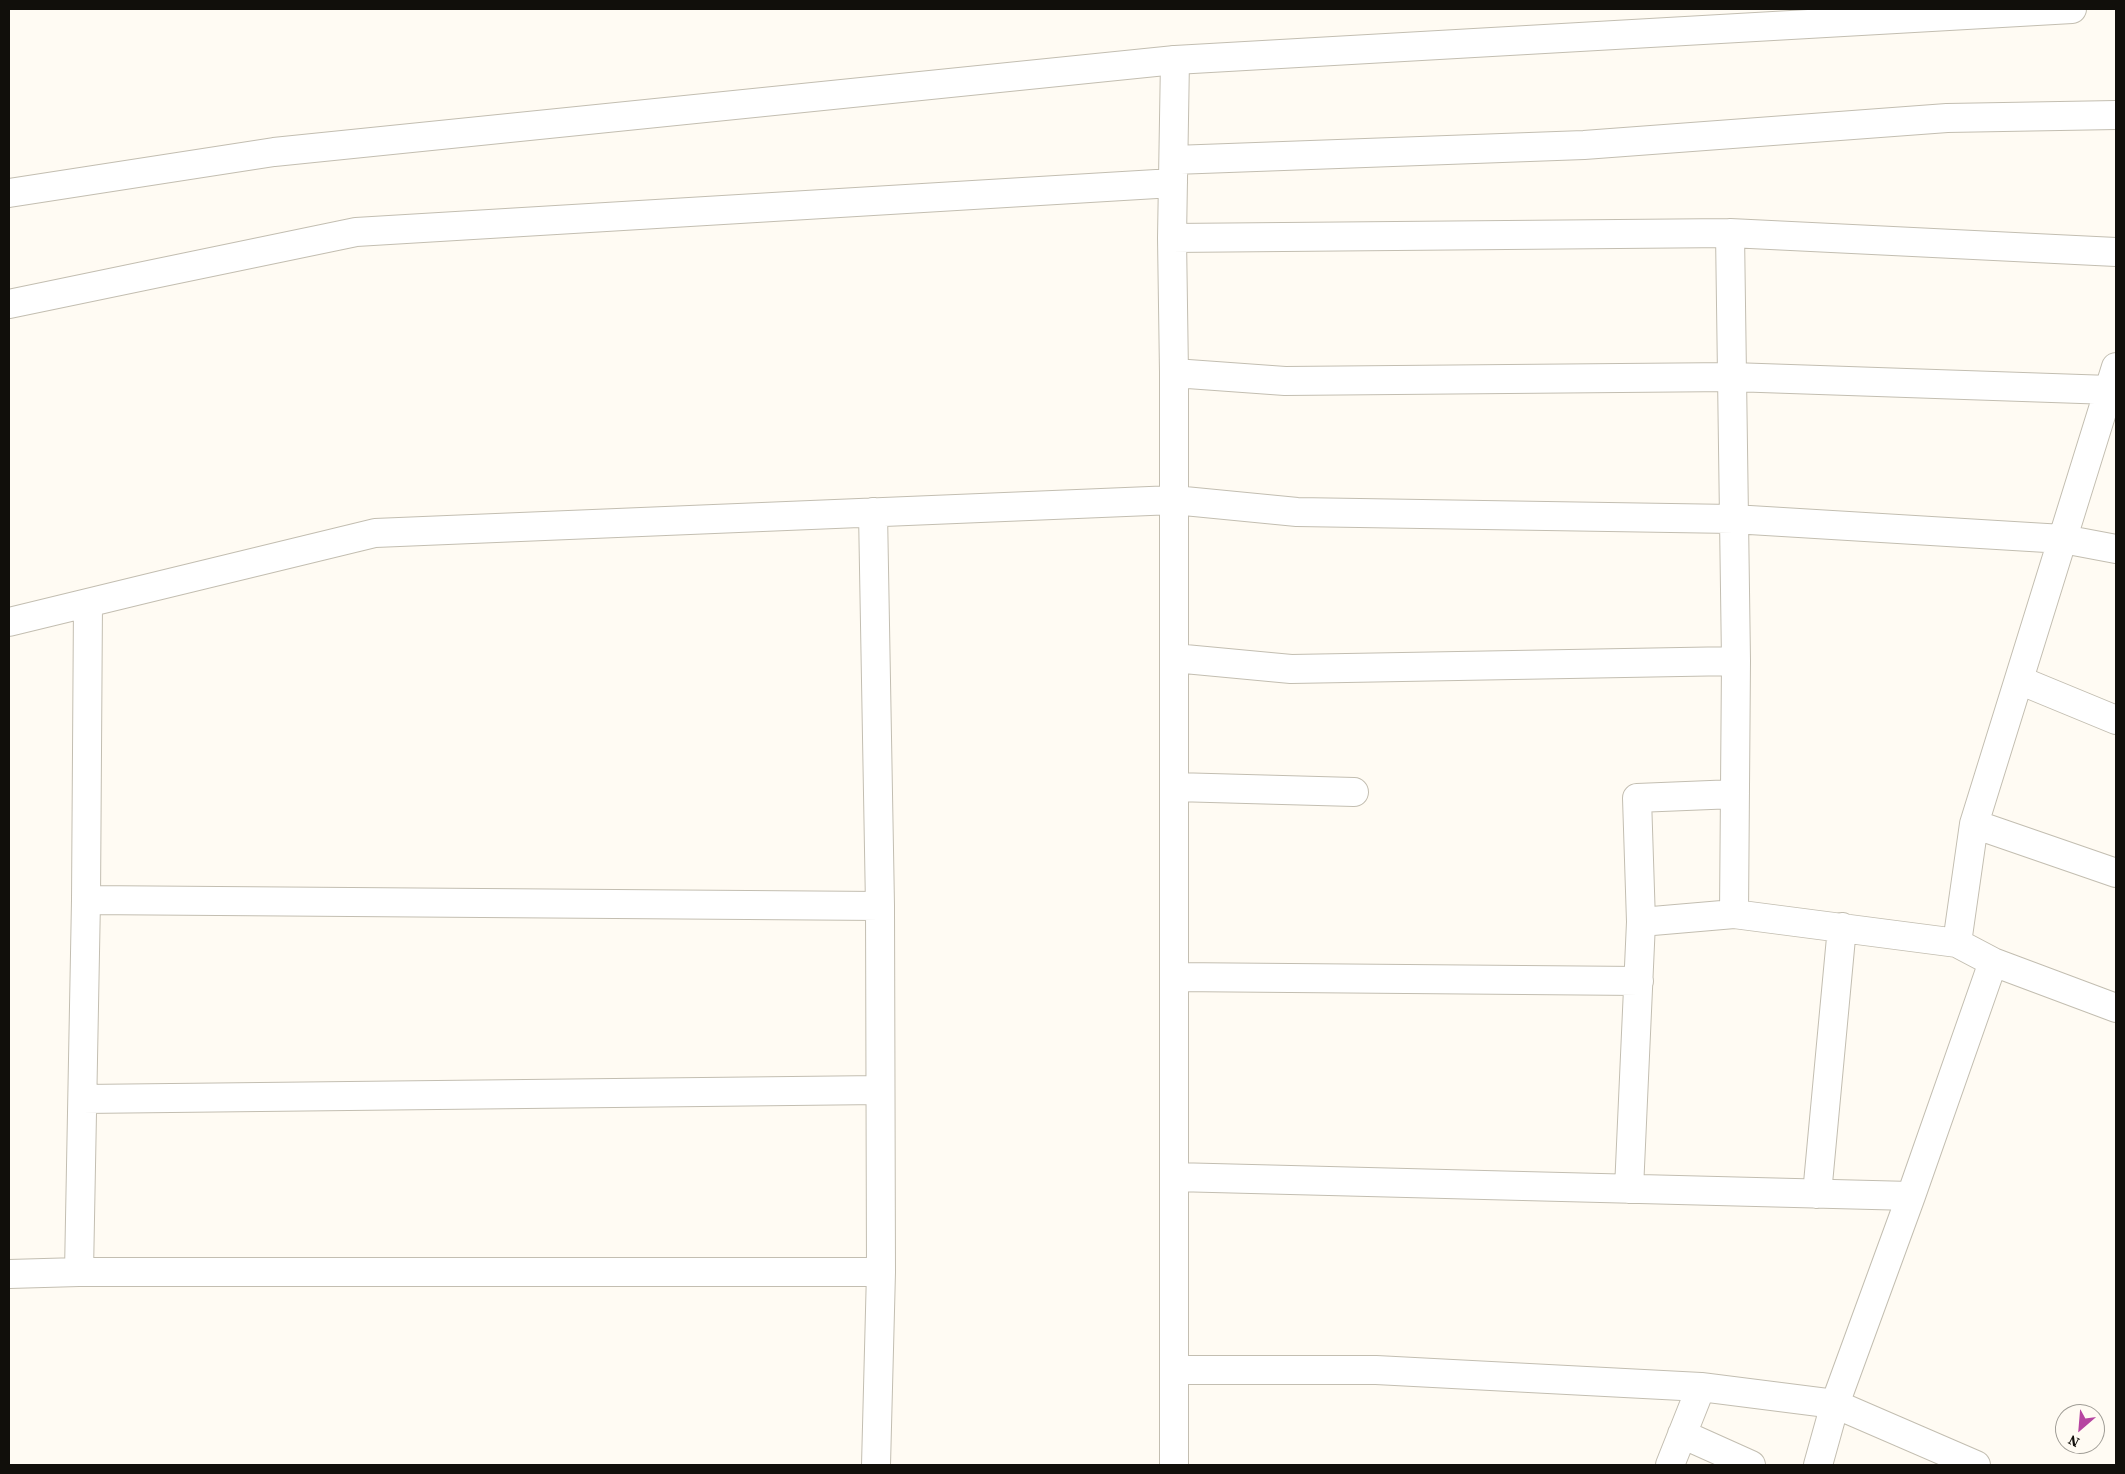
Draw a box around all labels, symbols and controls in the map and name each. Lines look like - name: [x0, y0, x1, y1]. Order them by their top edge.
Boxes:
- north arrow: [2055, 1404, 2105, 1454]
- text: N: [2065, 1430, 2083, 1453]

